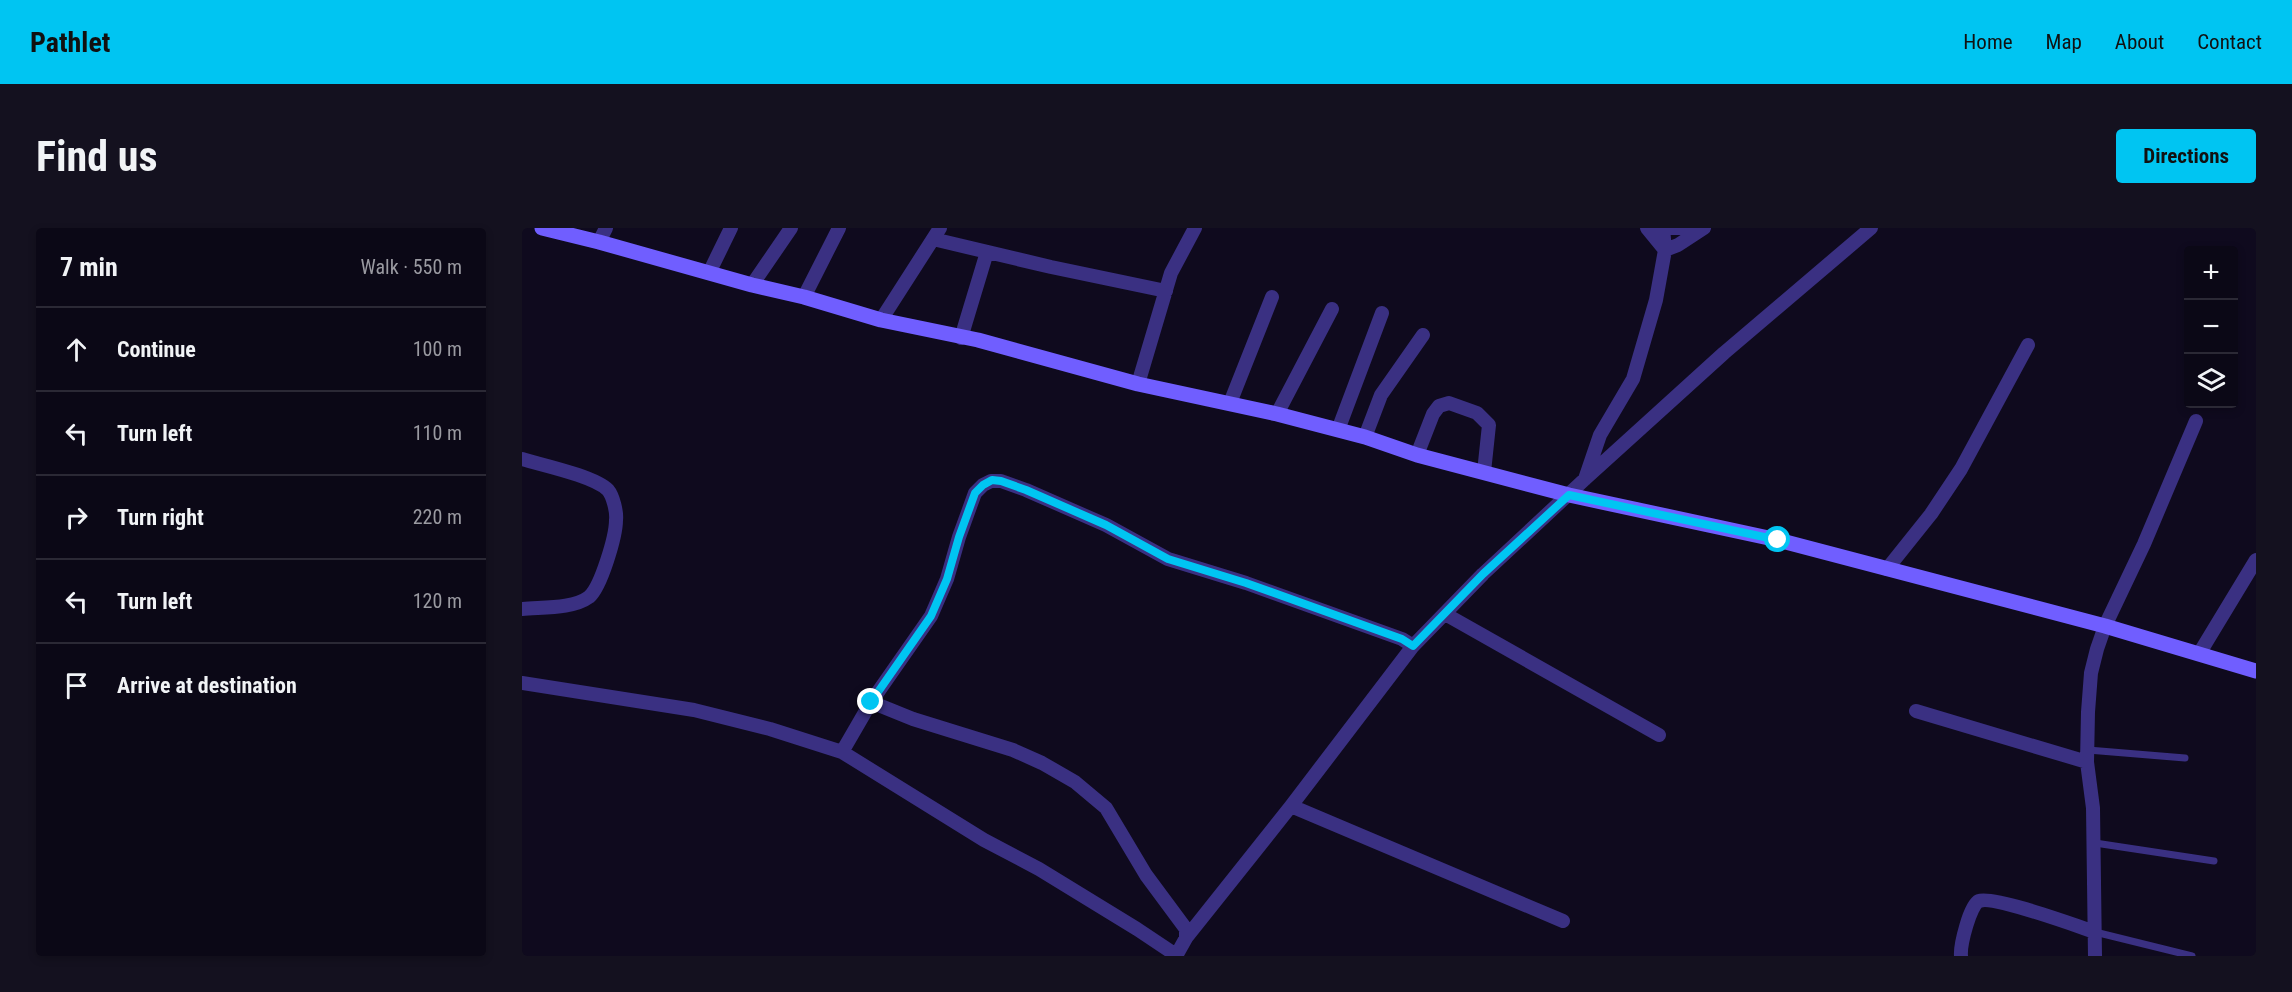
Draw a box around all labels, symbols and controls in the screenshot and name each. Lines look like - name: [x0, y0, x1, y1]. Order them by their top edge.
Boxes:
- text: Pathlet: [30, 26, 110, 59]
- text: Home: [1963, 30, 2013, 54]
- text: Map: [2046, 30, 2082, 54]
- text: About: [2115, 30, 2164, 54]
- text: Contact: [2197, 30, 2262, 54]
- button: Directions: [2116, 129, 2256, 183]
- text: Find us: [36, 132, 157, 181]
- map controls: [2184, 246, 2238, 408]
- button: +: [2184, 246, 2238, 300]
- text: 7 min: [60, 252, 118, 282]
- text: Walk · 550 m: [361, 255, 462, 279]
- button: −: [2184, 300, 2238, 354]
- icon: ahead: [60, 333, 93, 366]
- text: Continue: [117, 337, 196, 362]
- text: 100 m: [413, 337, 462, 361]
- button: layers: [2184, 354, 2238, 408]
- icon: left: [60, 417, 93, 450]
- text: Turn left: [117, 421, 192, 446]
- text: 110 m: [413, 421, 462, 445]
- icon: right: [60, 501, 93, 534]
- text: Turn right: [117, 505, 204, 530]
- text: 220 m: [413, 505, 462, 529]
- route start: [1764, 526, 1790, 552]
- icon: left: [60, 585, 93, 618]
- text: Turn left: [117, 589, 192, 614]
- text: 120 m: [413, 589, 462, 613]
- icon: arrive: [60, 669, 93, 702]
- text: Arrive at destination: [117, 673, 297, 698]
- route end: [857, 688, 883, 714]

